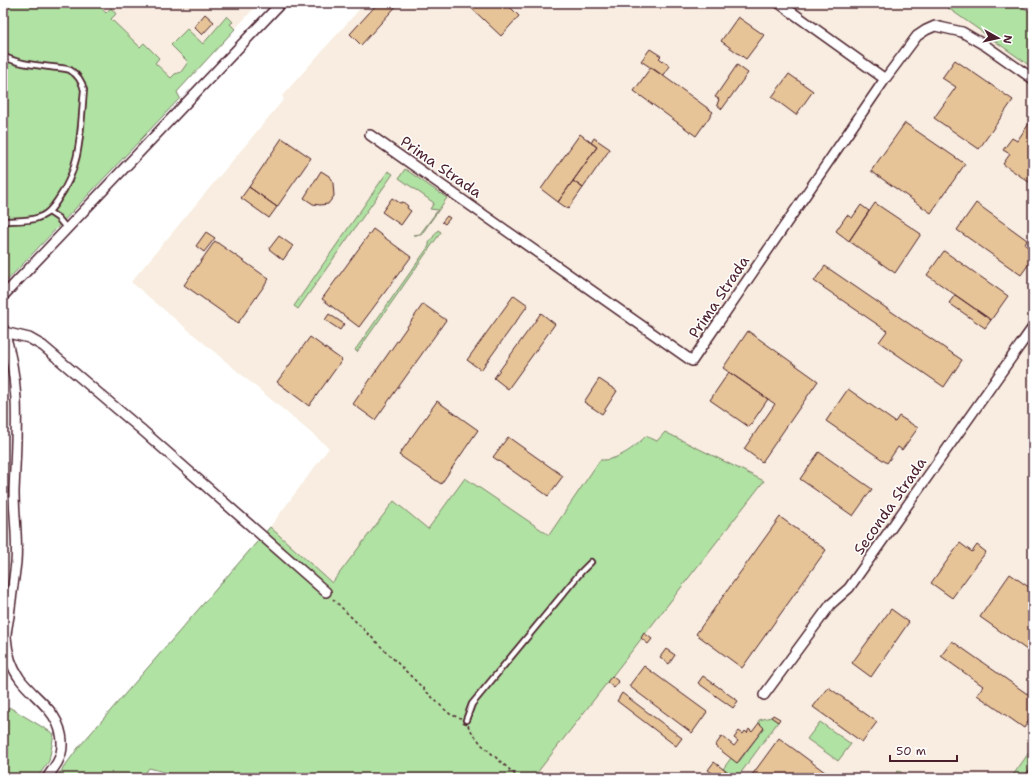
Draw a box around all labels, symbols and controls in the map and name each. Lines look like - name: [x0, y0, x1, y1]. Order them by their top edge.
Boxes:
- north arrow: [978, 18, 1018, 58]
- text: N: [999, 34, 1015, 45]
- street label: Prima Strada: [396, 132, 486, 203]
- street label: Prima Strada: [684, 251, 754, 342]
- street label: Seconda Strada: [849, 453, 931, 559]
- scale bar: [890, 737, 957, 763]
- text: 50 m: [896, 743, 926, 759]

